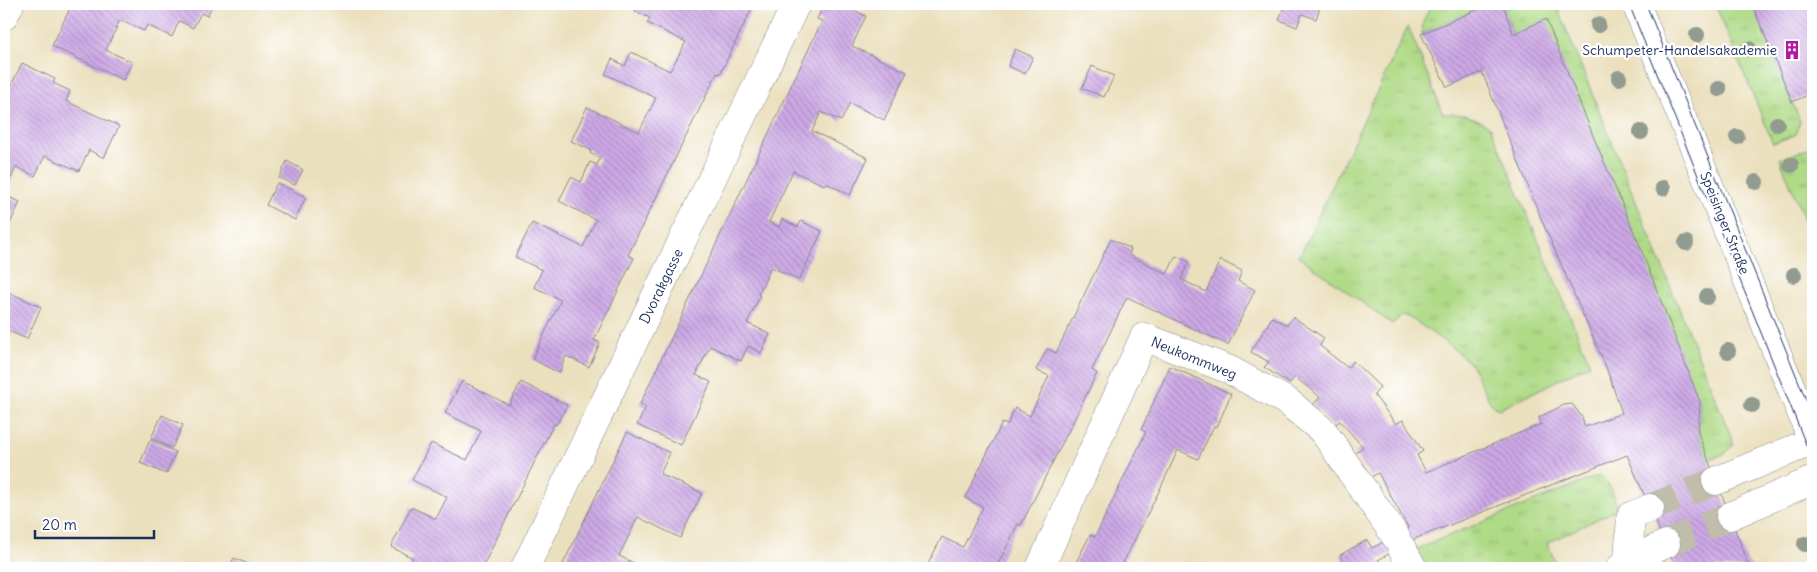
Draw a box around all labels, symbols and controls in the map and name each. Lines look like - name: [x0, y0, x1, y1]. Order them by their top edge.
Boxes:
- building icon: Schumpeter-Handelsakademie: [1781, 39, 1803, 61]
- place label: Schumpeter-Handelsakademie: [1582, 41, 1777, 59]
- street label: Speisinger Straße: [1696, 169, 1754, 277]
- street label: Dvorakgasse: [635, 246, 687, 326]
- street label: Neukommweg: [1148, 333, 1240, 383]
- scale bar: [35, 507, 154, 539]
- text: 20 m: [42, 515, 77, 534]

